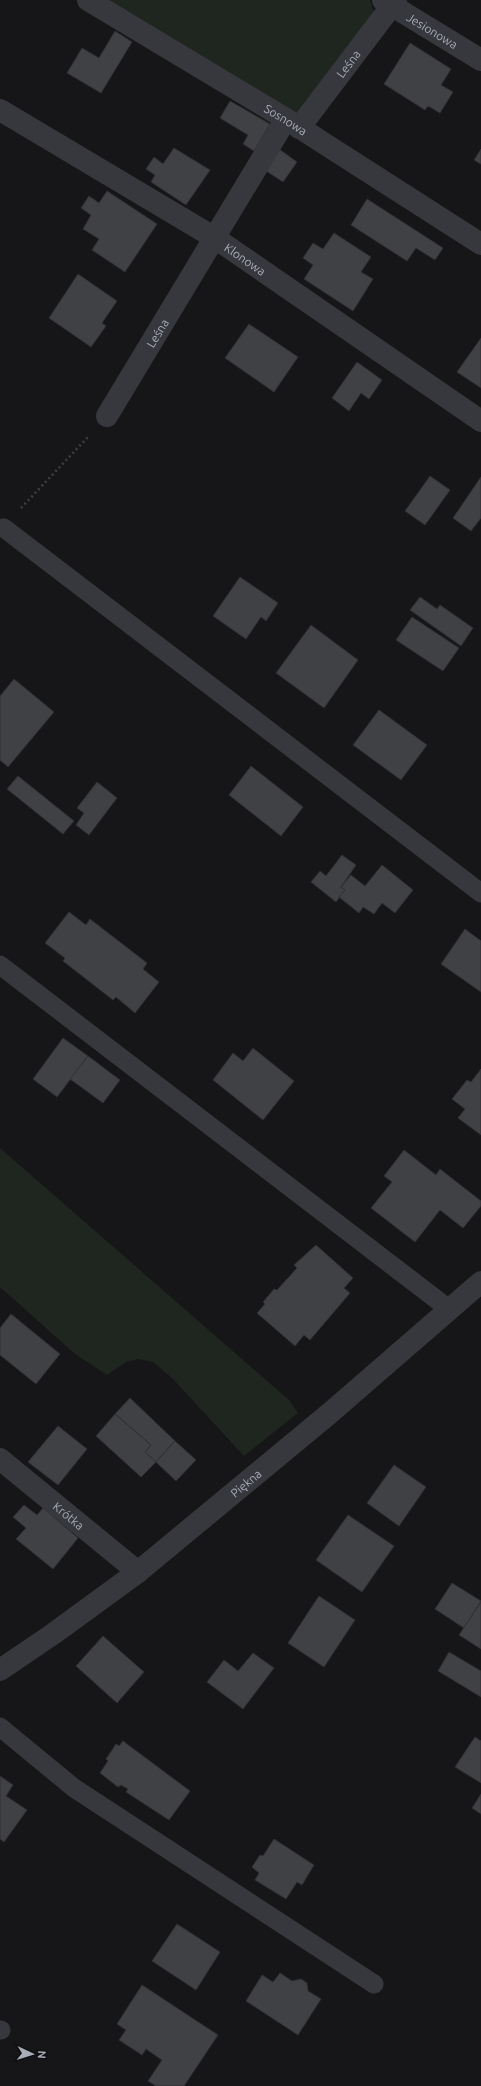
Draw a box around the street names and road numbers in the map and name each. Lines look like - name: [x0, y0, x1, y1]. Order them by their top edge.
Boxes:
- street label: Jesionowa: [405, 10, 460, 51]
- street label: Leśna: [333, 47, 362, 80]
- street label: Sosnowa: [262, 101, 310, 137]
- street label: Klonowa: [222, 240, 268, 277]
- street label: Leśna: [144, 316, 171, 350]
- street label: Piękna: [228, 1466, 264, 1499]
- street label: Krótka: [51, 1499, 87, 1532]

